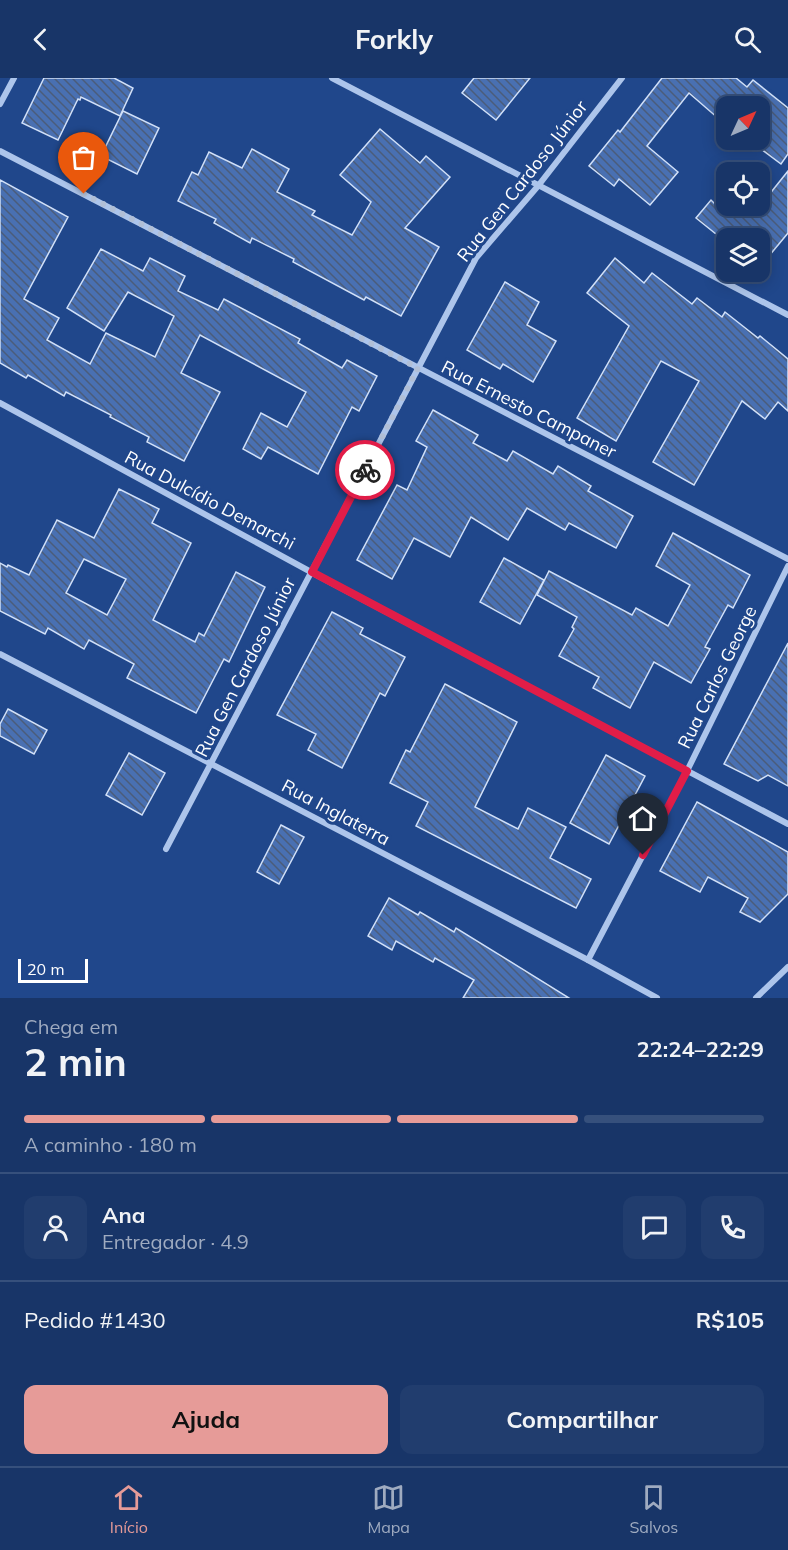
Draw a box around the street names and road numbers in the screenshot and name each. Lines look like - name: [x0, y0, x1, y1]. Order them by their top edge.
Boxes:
- street label: Rua Gen Cardoso Júnior: [452, 95, 593, 266]
- street label: Rua Ernesto Campaner: [438, 355, 621, 463]
- street label: Rua Dulcídio Demarchi: [121, 445, 299, 555]
- street label: Rua Gen Cardoso Júnior: [190, 573, 301, 761]
- street label: Rua Carlos George: [672, 602, 762, 752]
- street label: Rua Inglaterra: [278, 774, 394, 850]

